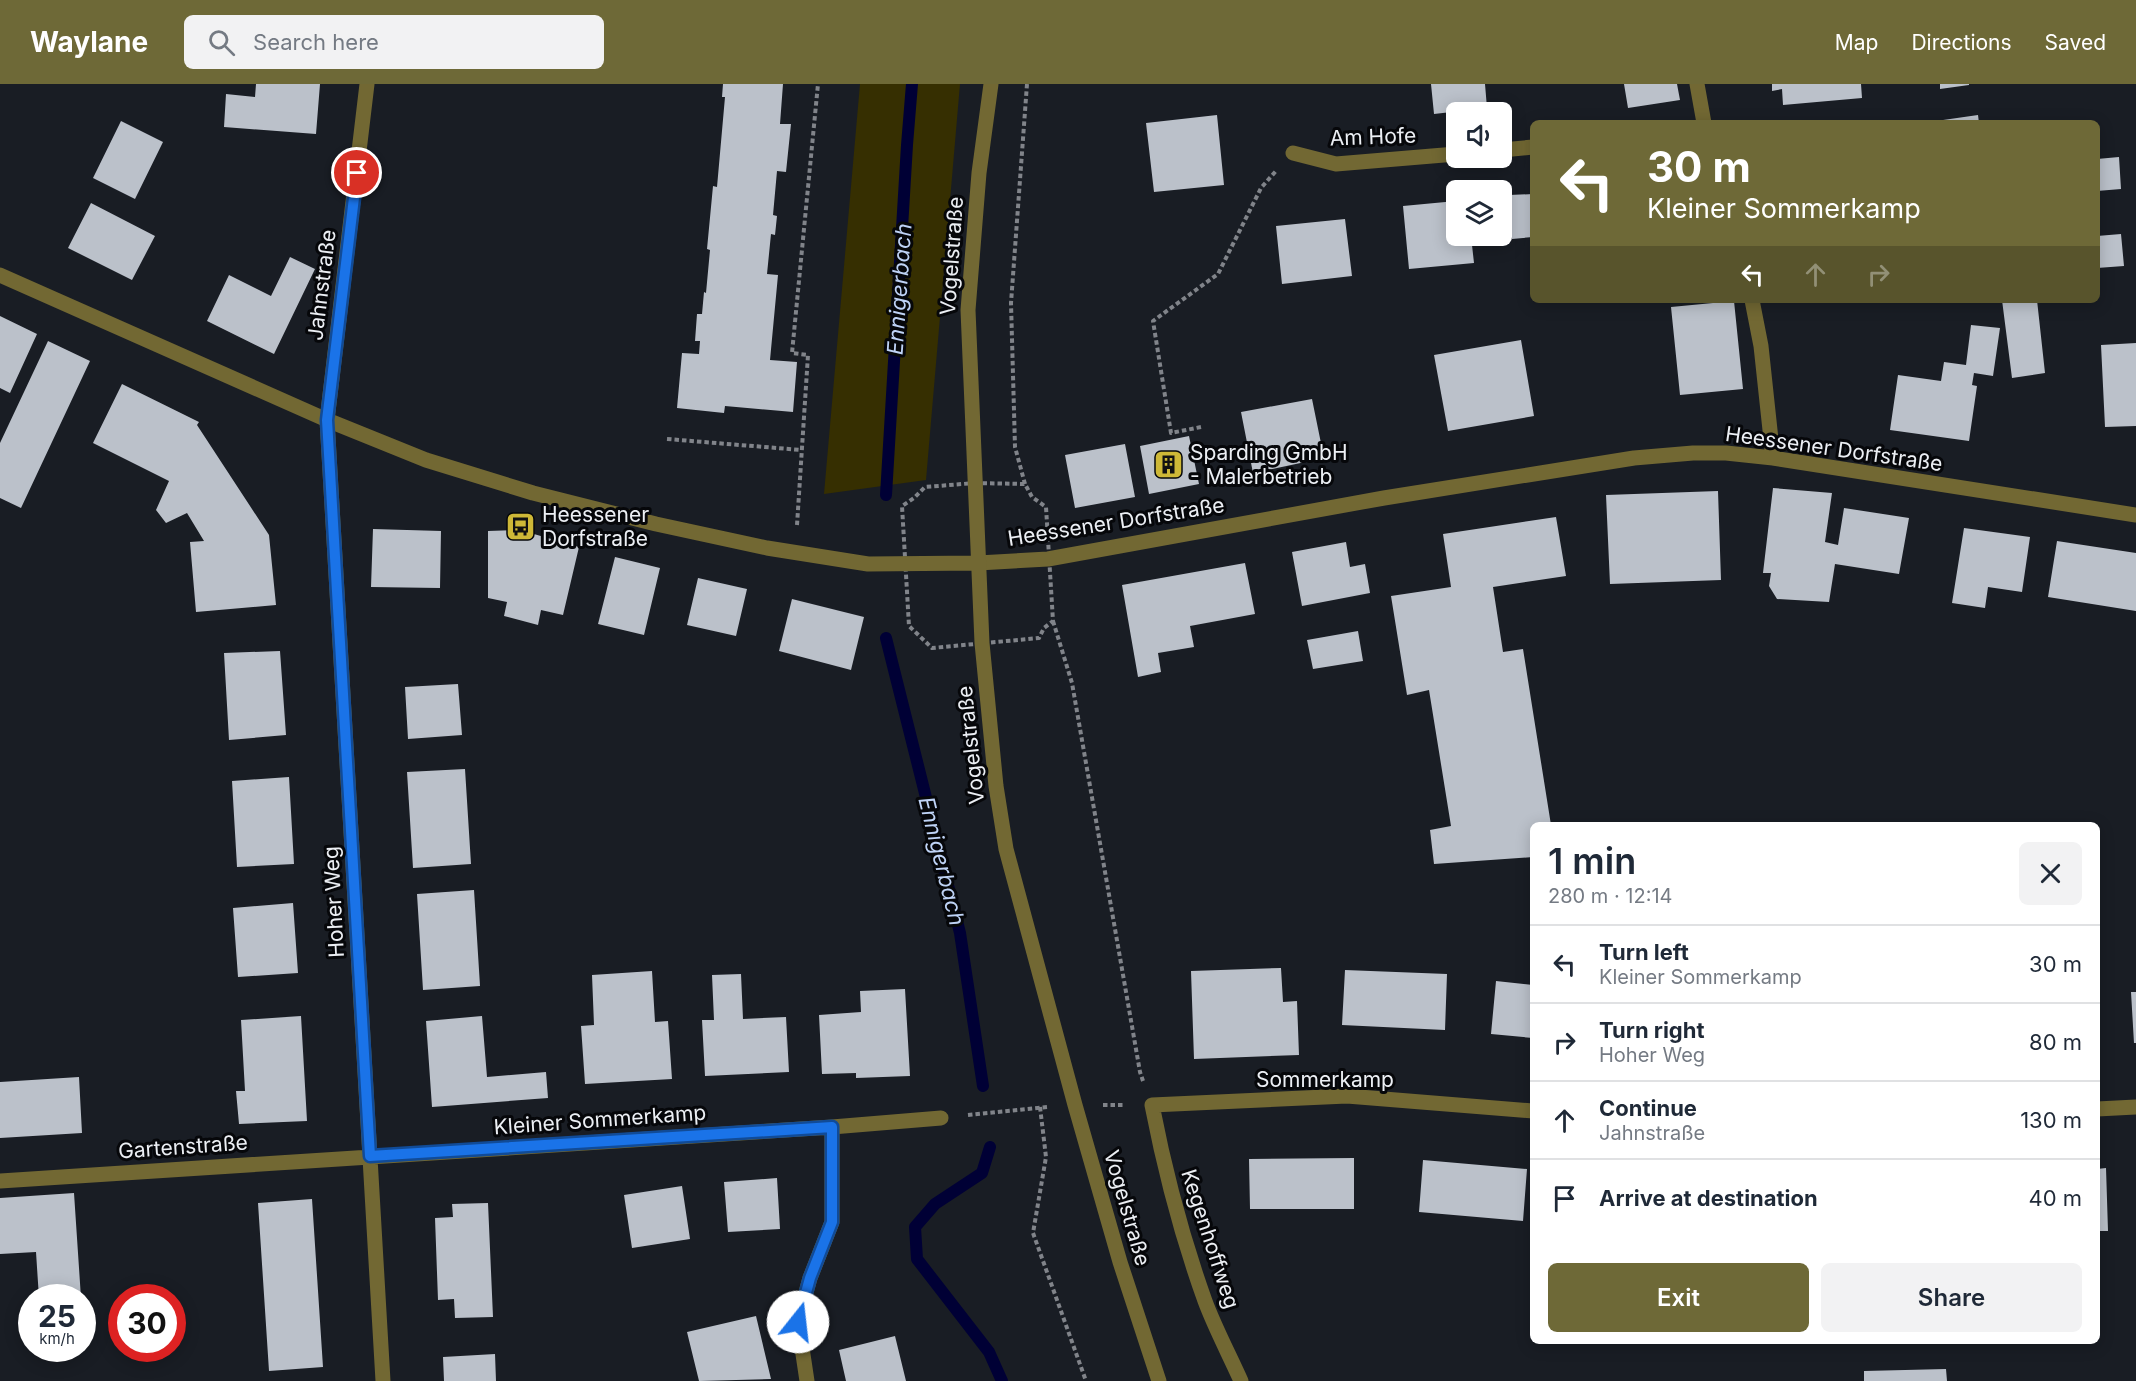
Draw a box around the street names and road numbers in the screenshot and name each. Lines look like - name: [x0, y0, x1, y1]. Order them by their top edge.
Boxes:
- street label: Am Hofe: [1329, 123, 1417, 151]
- street label: Vogelstraße: [935, 196, 968, 316]
- street label: Jahnstraße: [302, 228, 341, 342]
- street label: Heessener Dorfstraße: [1724, 421, 1944, 476]
- street label: Heessener Dorfstraße: [1006, 492, 1226, 551]
- street label: Vogelstraße: [952, 685, 989, 806]
- street label: Hoher Weg: [318, 846, 349, 958]
- street label: Sommerkamp: [1256, 1067, 1394, 1092]
- street label: Kleiner Sommerkamp: [493, 1100, 707, 1139]
- street label: Gartenstraße: [117, 1130, 249, 1164]
- street label: Vogelstraße: [1099, 1147, 1156, 1269]
- street label: Kegenhoffweg: [1176, 1166, 1245, 1312]

